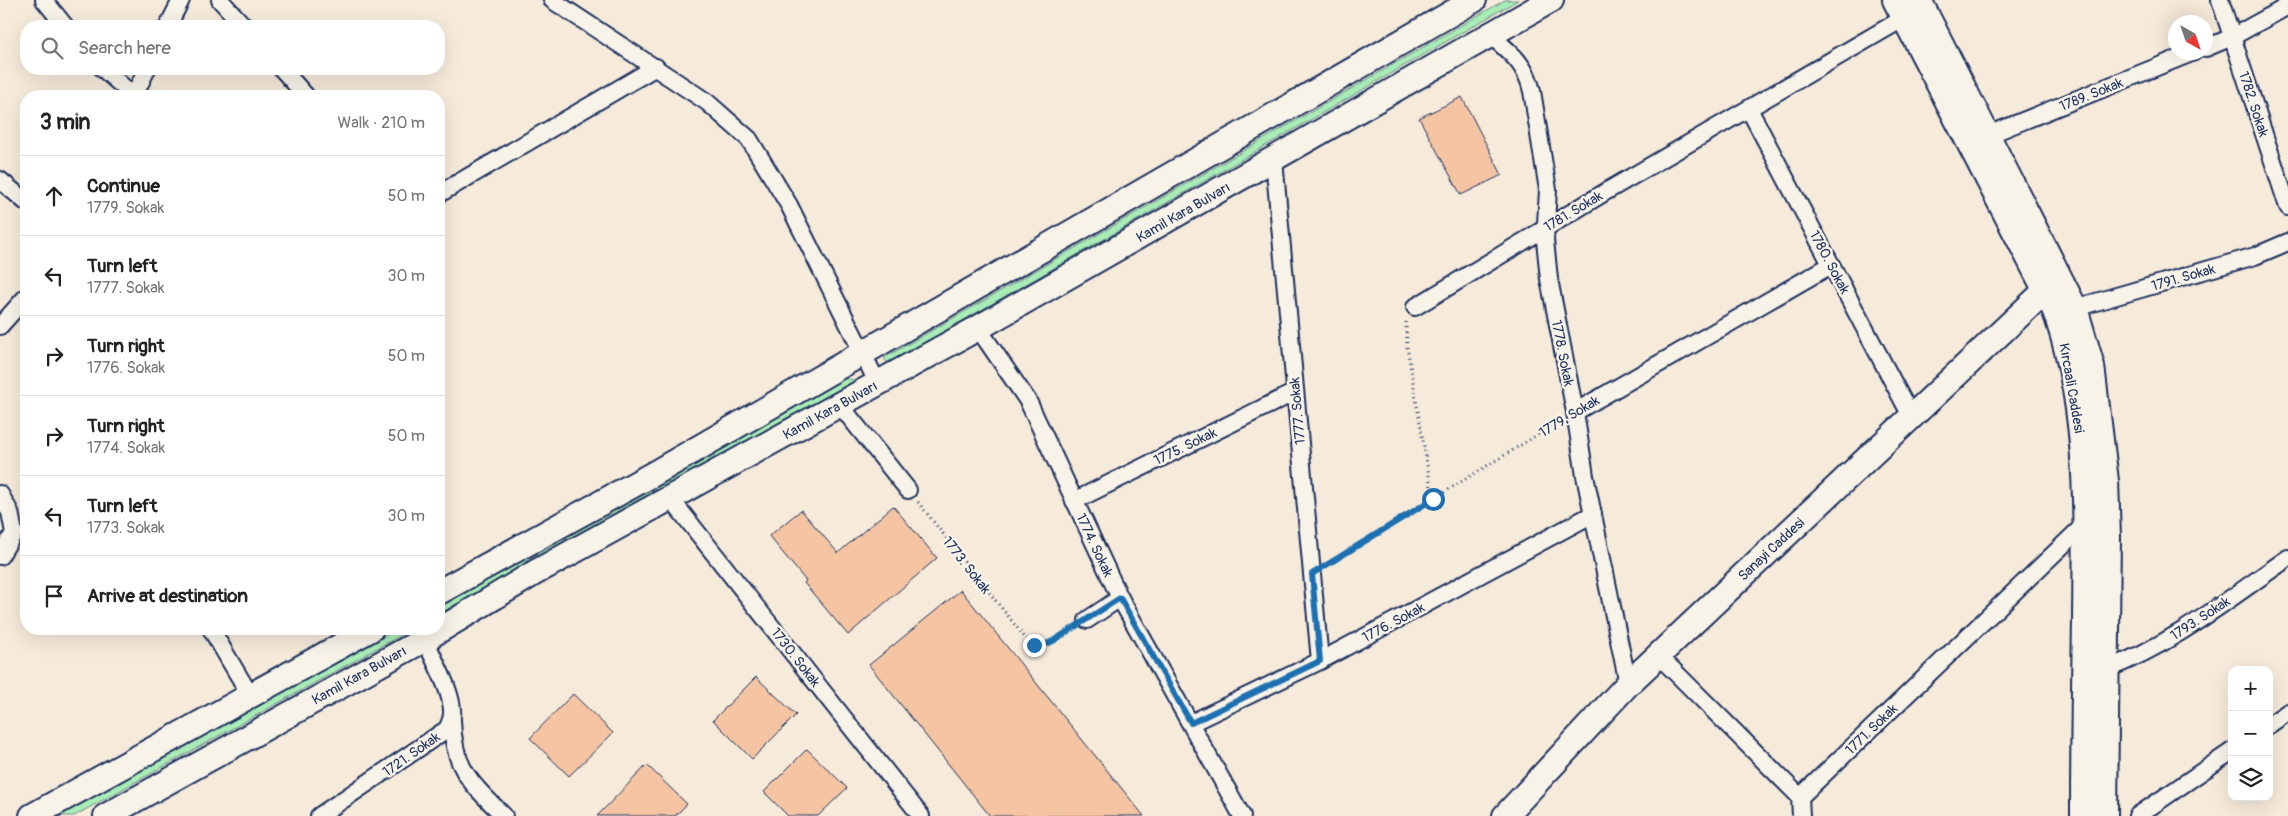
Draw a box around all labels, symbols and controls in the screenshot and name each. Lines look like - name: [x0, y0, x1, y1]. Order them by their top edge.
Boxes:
- north arrow: [2168, 15, 2213, 60]
- search box: [20, 20, 445, 75]
- icon: search: [38, 34, 66, 62]
- text: Search here: [78, 36, 171, 60]
- street label: 1782. Sokak: [2235, 69, 2272, 139]
- street label: 1789. Sokak: [2057, 74, 2126, 115]
- text: 3 min: [40, 109, 90, 136]
- text: Walk · 210 m: [337, 113, 425, 133]
- text: Continue: [87, 174, 160, 198]
- street label: Kamil Kara Bulvarı: [1133, 179, 1233, 246]
- icon: ahead: [40, 182, 68, 210]
- text: 50 m: [388, 186, 425, 206]
- street label: 1781. Sokak: [1541, 187, 1606, 236]
- text: 1779. Sokak: [87, 198, 164, 218]
- street label: 1780. Sokak: [1806, 228, 1853, 297]
- text: Turn left: [87, 254, 157, 278]
- street label: 1791. Sokak: [2149, 260, 2217, 295]
- icon: left: [40, 262, 68, 290]
- text: 30 m: [387, 266, 425, 286]
- text: 1777. Sokak: [87, 278, 164, 298]
- street label: 1778. Sokak: [1548, 318, 1577, 388]
- text: Turn right: [87, 334, 165, 358]
- icon: right: [40, 342, 68, 370]
- street label: Kırcaali Caddesi: [2055, 342, 2088, 435]
- text: 50 m: [388, 346, 425, 366]
- text: 1776. Sokak: [87, 358, 165, 378]
- street label: 1777. Sokak: [1286, 376, 1309, 445]
- street label: Kamil Kara Bulvarı: [780, 377, 881, 443]
- street label: 1779. Sokak: [1536, 392, 1603, 441]
- text: Turn right: [87, 414, 165, 438]
- icon: right: [40, 422, 68, 450]
- street label: 1775. Sokak: [1151, 424, 1220, 469]
- text: 50 m: [388, 426, 425, 446]
- text: 1774. Sokak: [87, 438, 165, 458]
- route start: [1422, 488, 1445, 511]
- text: Turn left: [87, 494, 157, 518]
- icon: left: [40, 502, 68, 530]
- text: 30 m: [387, 506, 425, 526]
- street label: 1774. Sokak: [1072, 511, 1117, 580]
- street label: Sanayi Caddesi: [1735, 514, 1809, 585]
- text: 1773. Sokak: [87, 518, 165, 538]
- street label: 1773. Sokak: [939, 533, 994, 597]
- icon: arrive: [40, 582, 68, 610]
- text: Arrive at destination: [87, 584, 248, 608]
- street label: 1793. Sokak: [2167, 593, 2233, 644]
- street label: 1776. Sokak: [1359, 599, 1428, 646]
- street label: 1730. Sokak: [767, 624, 824, 690]
- route end: [1023, 634, 1046, 657]
- street label: Kamil Kara Bulvarı: [309, 642, 410, 708]
- map controls: [2228, 666, 2273, 801]
- button: +: [2228, 666, 2273, 711]
- street label: 1771. Sokak: [1842, 700, 1901, 758]
- button: −: [2228, 711, 2273, 756]
- street label: 1721. Sokak: [379, 728, 443, 780]
- button: layers: [2228, 756, 2273, 801]

